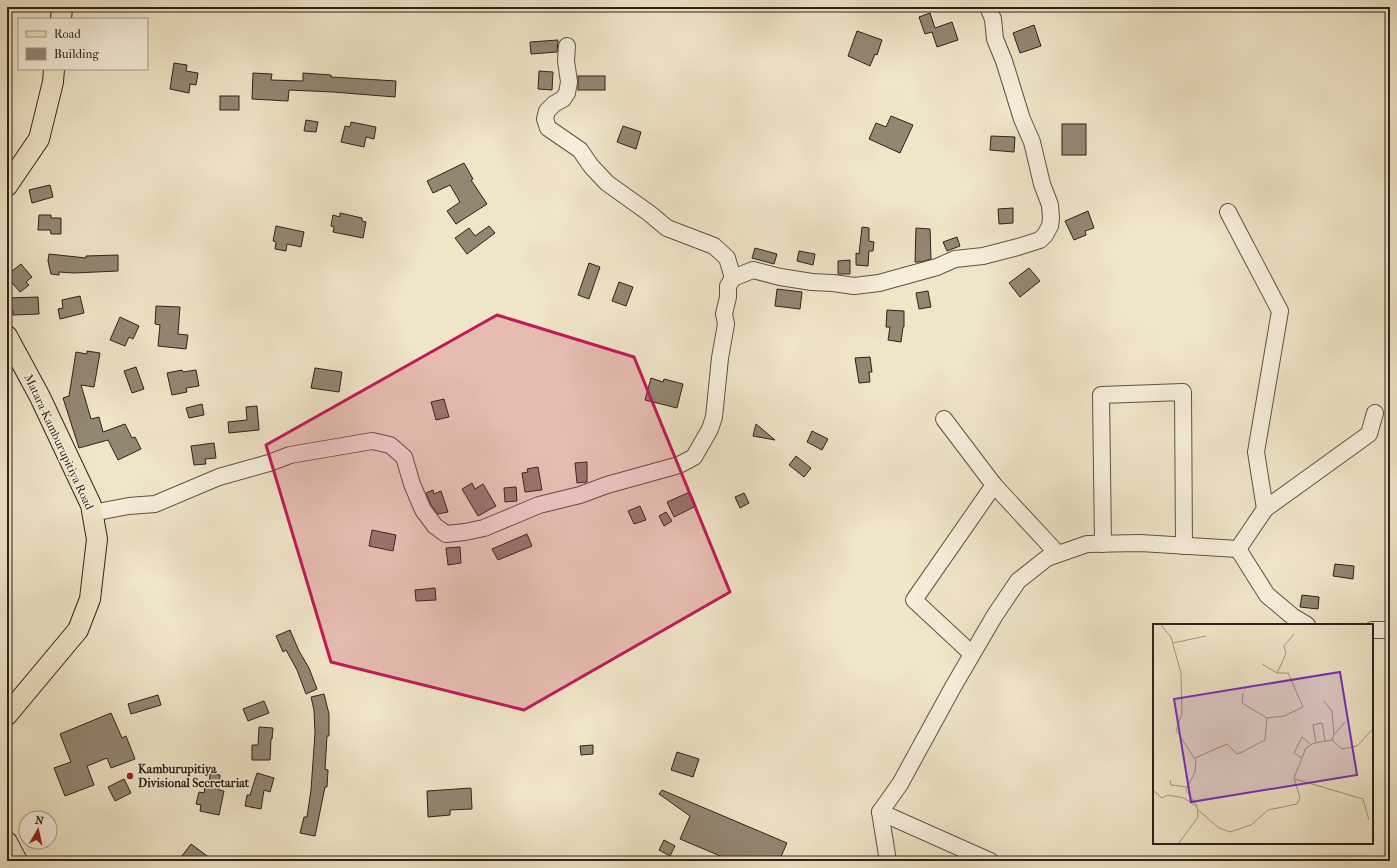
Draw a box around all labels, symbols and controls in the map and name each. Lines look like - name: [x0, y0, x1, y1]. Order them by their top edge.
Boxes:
- legend: [18, 18, 148, 70]
- text: Road: [54, 27, 81, 41]
- text: Building: [54, 47, 99, 61]
- street label: Matara-Kamburupitiya Road: [21, 372, 97, 512]
- inset map: [1153, 624, 1373, 844]
- place label: Kamburupitiya Divisional Secretariat: [138, 762, 250, 790]
- marker: Kamburupitiya Divisional Secretariat: [125, 771, 135, 781]
- north arrow: [18, 810, 58, 850]
- text: N: [34, 814, 45, 828]

